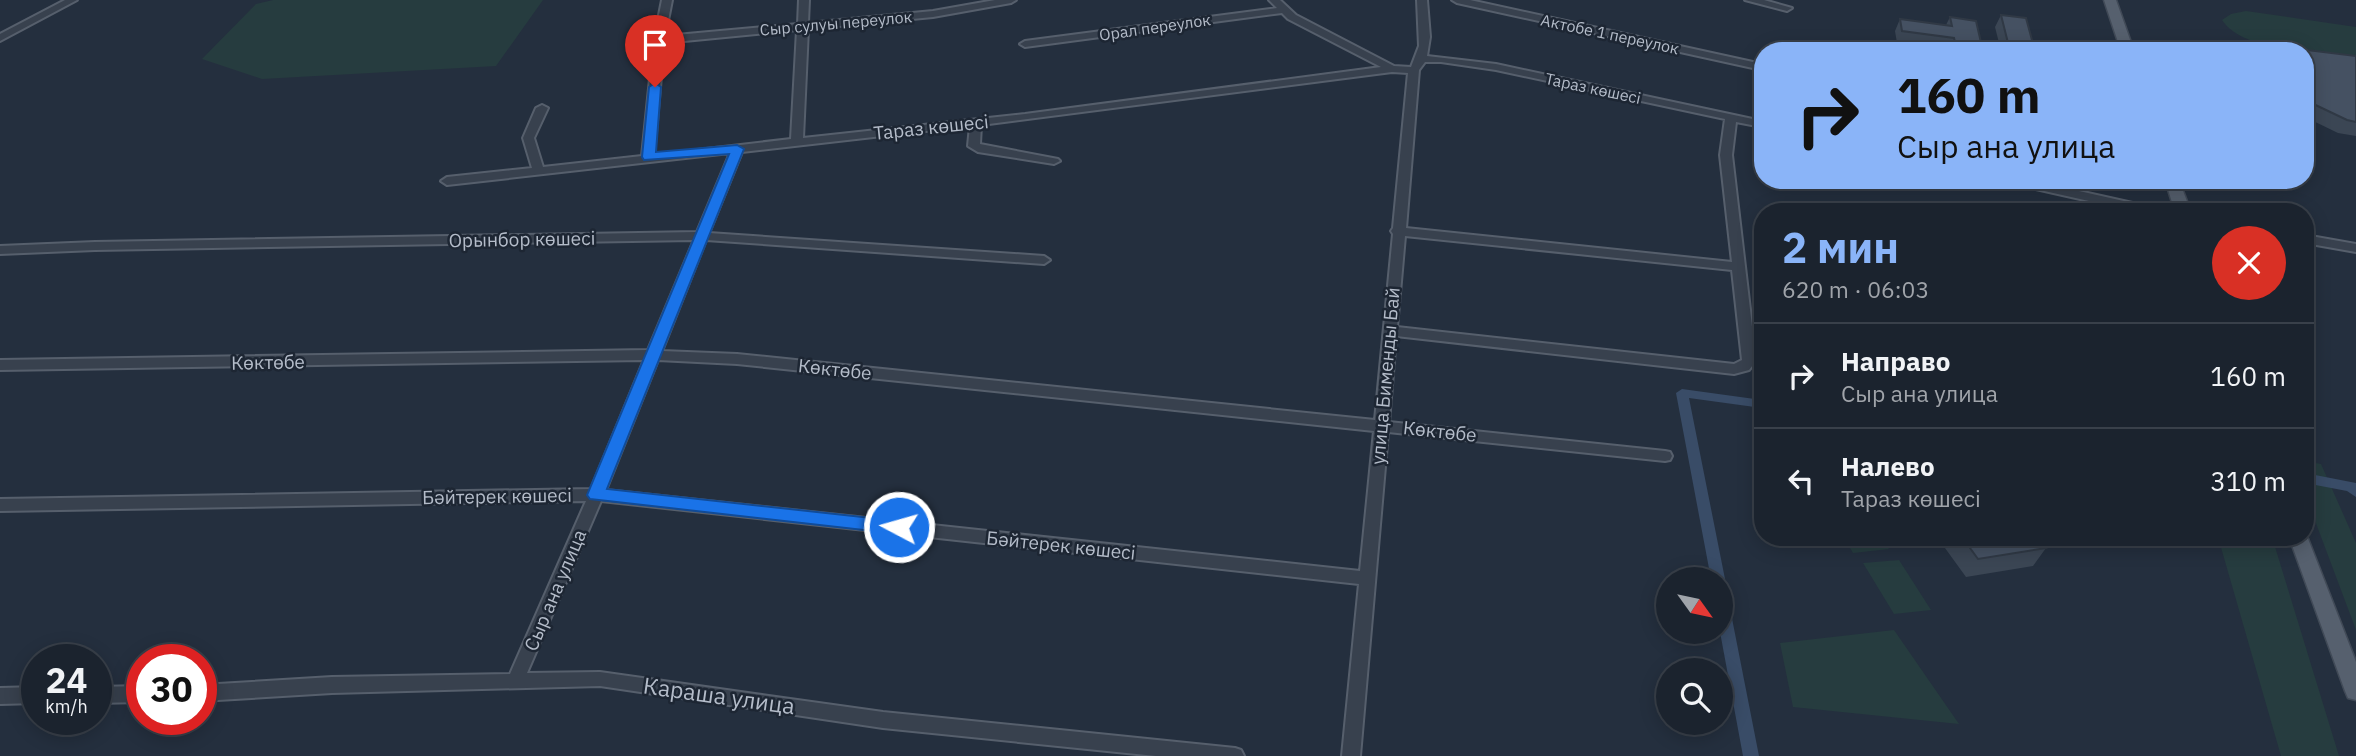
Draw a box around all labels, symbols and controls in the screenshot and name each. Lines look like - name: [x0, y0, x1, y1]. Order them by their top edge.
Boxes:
- street label: Сыр сулуы переулок: [759, 6, 913, 40]
- street label: Орал переулок: [1098, 9, 1212, 45]
- street label: Актобе 1 переулок: [1539, 10, 1681, 58]
- pin: [625, 15, 685, 87]
- icon: arrive: [636, 26, 674, 64]
- text: 160 m: [1897, 63, 2041, 126]
- street label: Тараз көшесі: [1543, 68, 1643, 108]
- icon: right: [1782, 70, 1873, 161]
- street label: Тараз көшесі: [872, 109, 990, 145]
- text: Сыр ана улица: [1897, 125, 2115, 167]
- text: 2 мин: [1782, 220, 1899, 275]
- street label: Орынбор көшесі: [448, 226, 596, 252]
- button: close: [2212, 226, 2286, 300]
- text: 620 m · 06:03: [1782, 274, 1929, 304]
- street label: улица Бименды Бай: [1365, 286, 1405, 466]
- text: Направо: [1841, 344, 1950, 378]
- street label: Көктөбе: [231, 349, 305, 375]
- street label: Көктөбе: [797, 353, 873, 385]
- icon: right: [1782, 357, 1820, 395]
- text: 160 m: [2210, 359, 2286, 393]
- text: Сыр ана улица: [1841, 378, 1998, 408]
- street label: Көктөбе: [1402, 415, 1478, 447]
- text: Налево: [1841, 449, 1935, 483]
- icon: left: [1782, 462, 1820, 500]
- text: 310 m: [2210, 464, 2286, 498]
- street label: Бәйтерек көшесі: [422, 483, 572, 509]
- text: Тараз көшесі: [1841, 483, 1981, 513]
- position arrow: [862, 490, 936, 564]
- street label: Бәйтерек көшесі: [985, 525, 1137, 565]
- street label: Сыр ана улица: [519, 526, 591, 654]
- north arrow: [1656, 567, 1732, 644]
- map controls: [1656, 567, 1733, 735]
- speed limit sign: 30: [126, 644, 217, 735]
- text: 24: [45, 657, 88, 703]
- button: search: [1656, 658, 1733, 735]
- street label: Караша улица: [641, 670, 797, 720]
- text: km/h: [45, 695, 88, 718]

